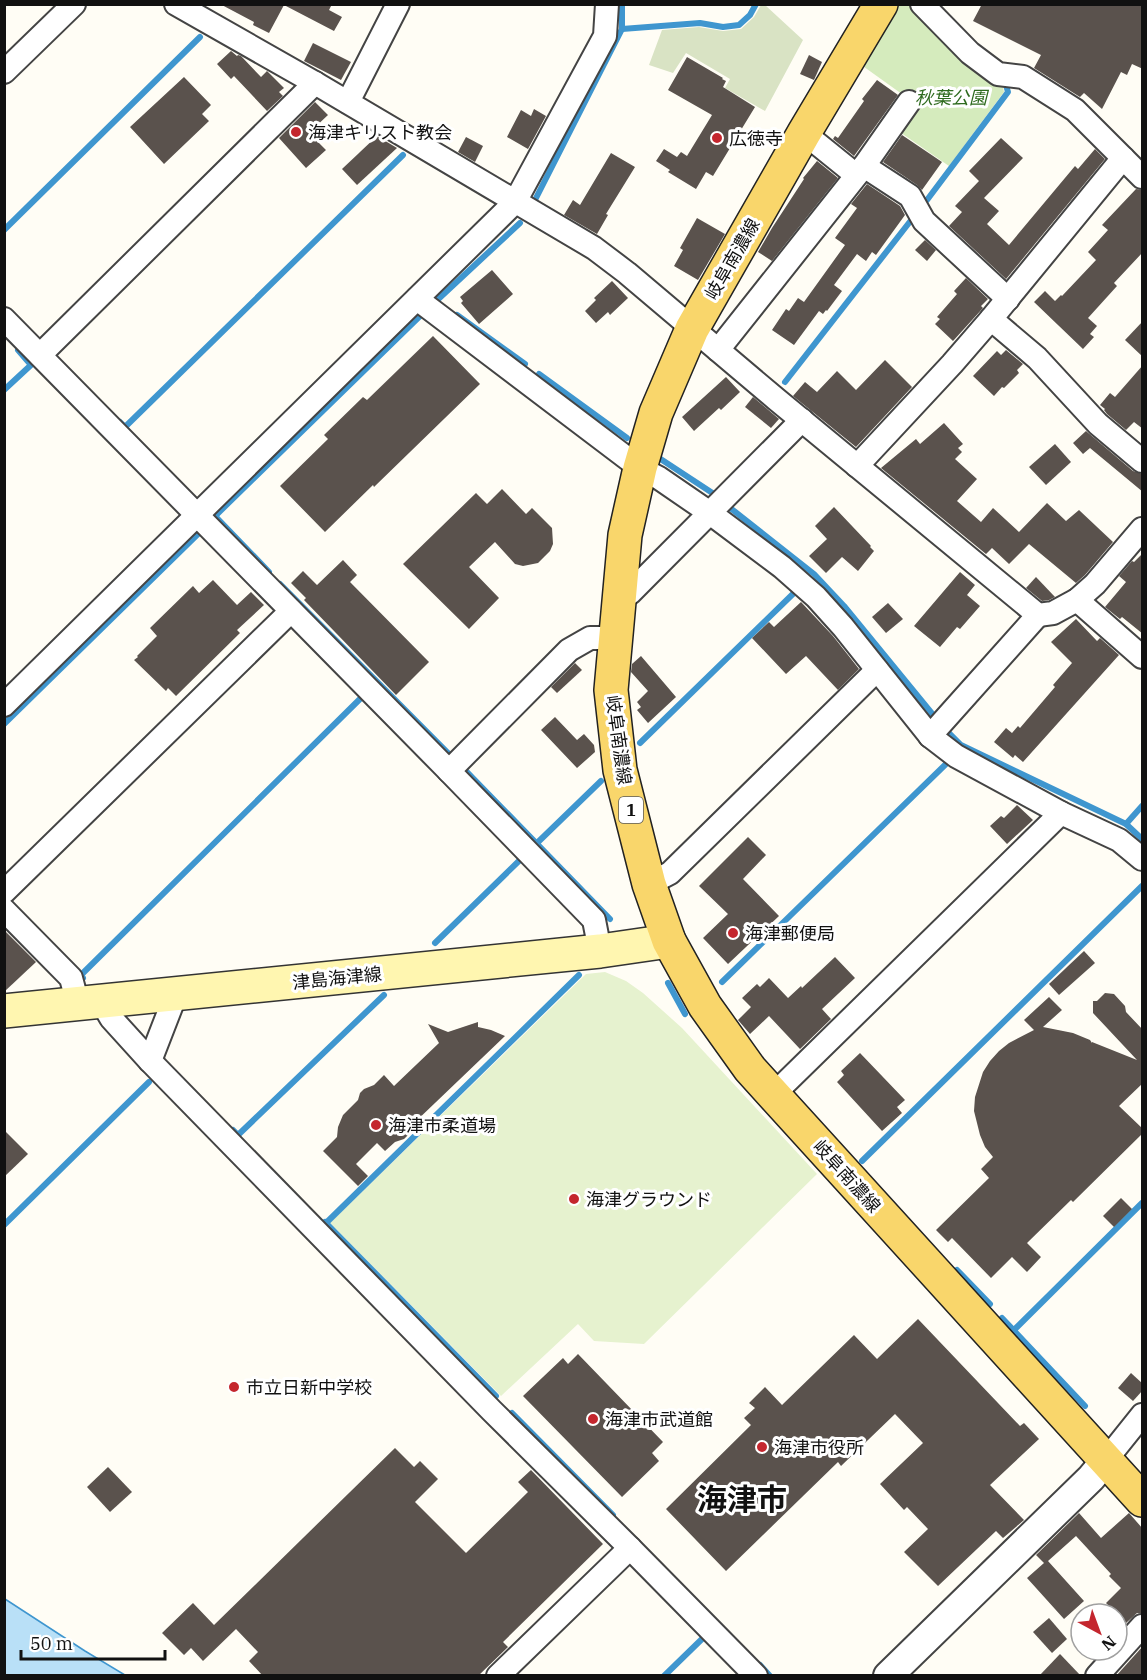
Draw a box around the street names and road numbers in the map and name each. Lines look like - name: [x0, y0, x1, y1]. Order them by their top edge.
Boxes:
- street label: 岐阜南濃線: [700, 214, 764, 304]
- street label: 岐阜南濃線: [601, 694, 637, 786]
- road number: 1: [619, 797, 643, 823]
- street label: 津島海津線: [291, 962, 383, 994]
- street label: 岐阜南濃線: [808, 1135, 886, 1217]

